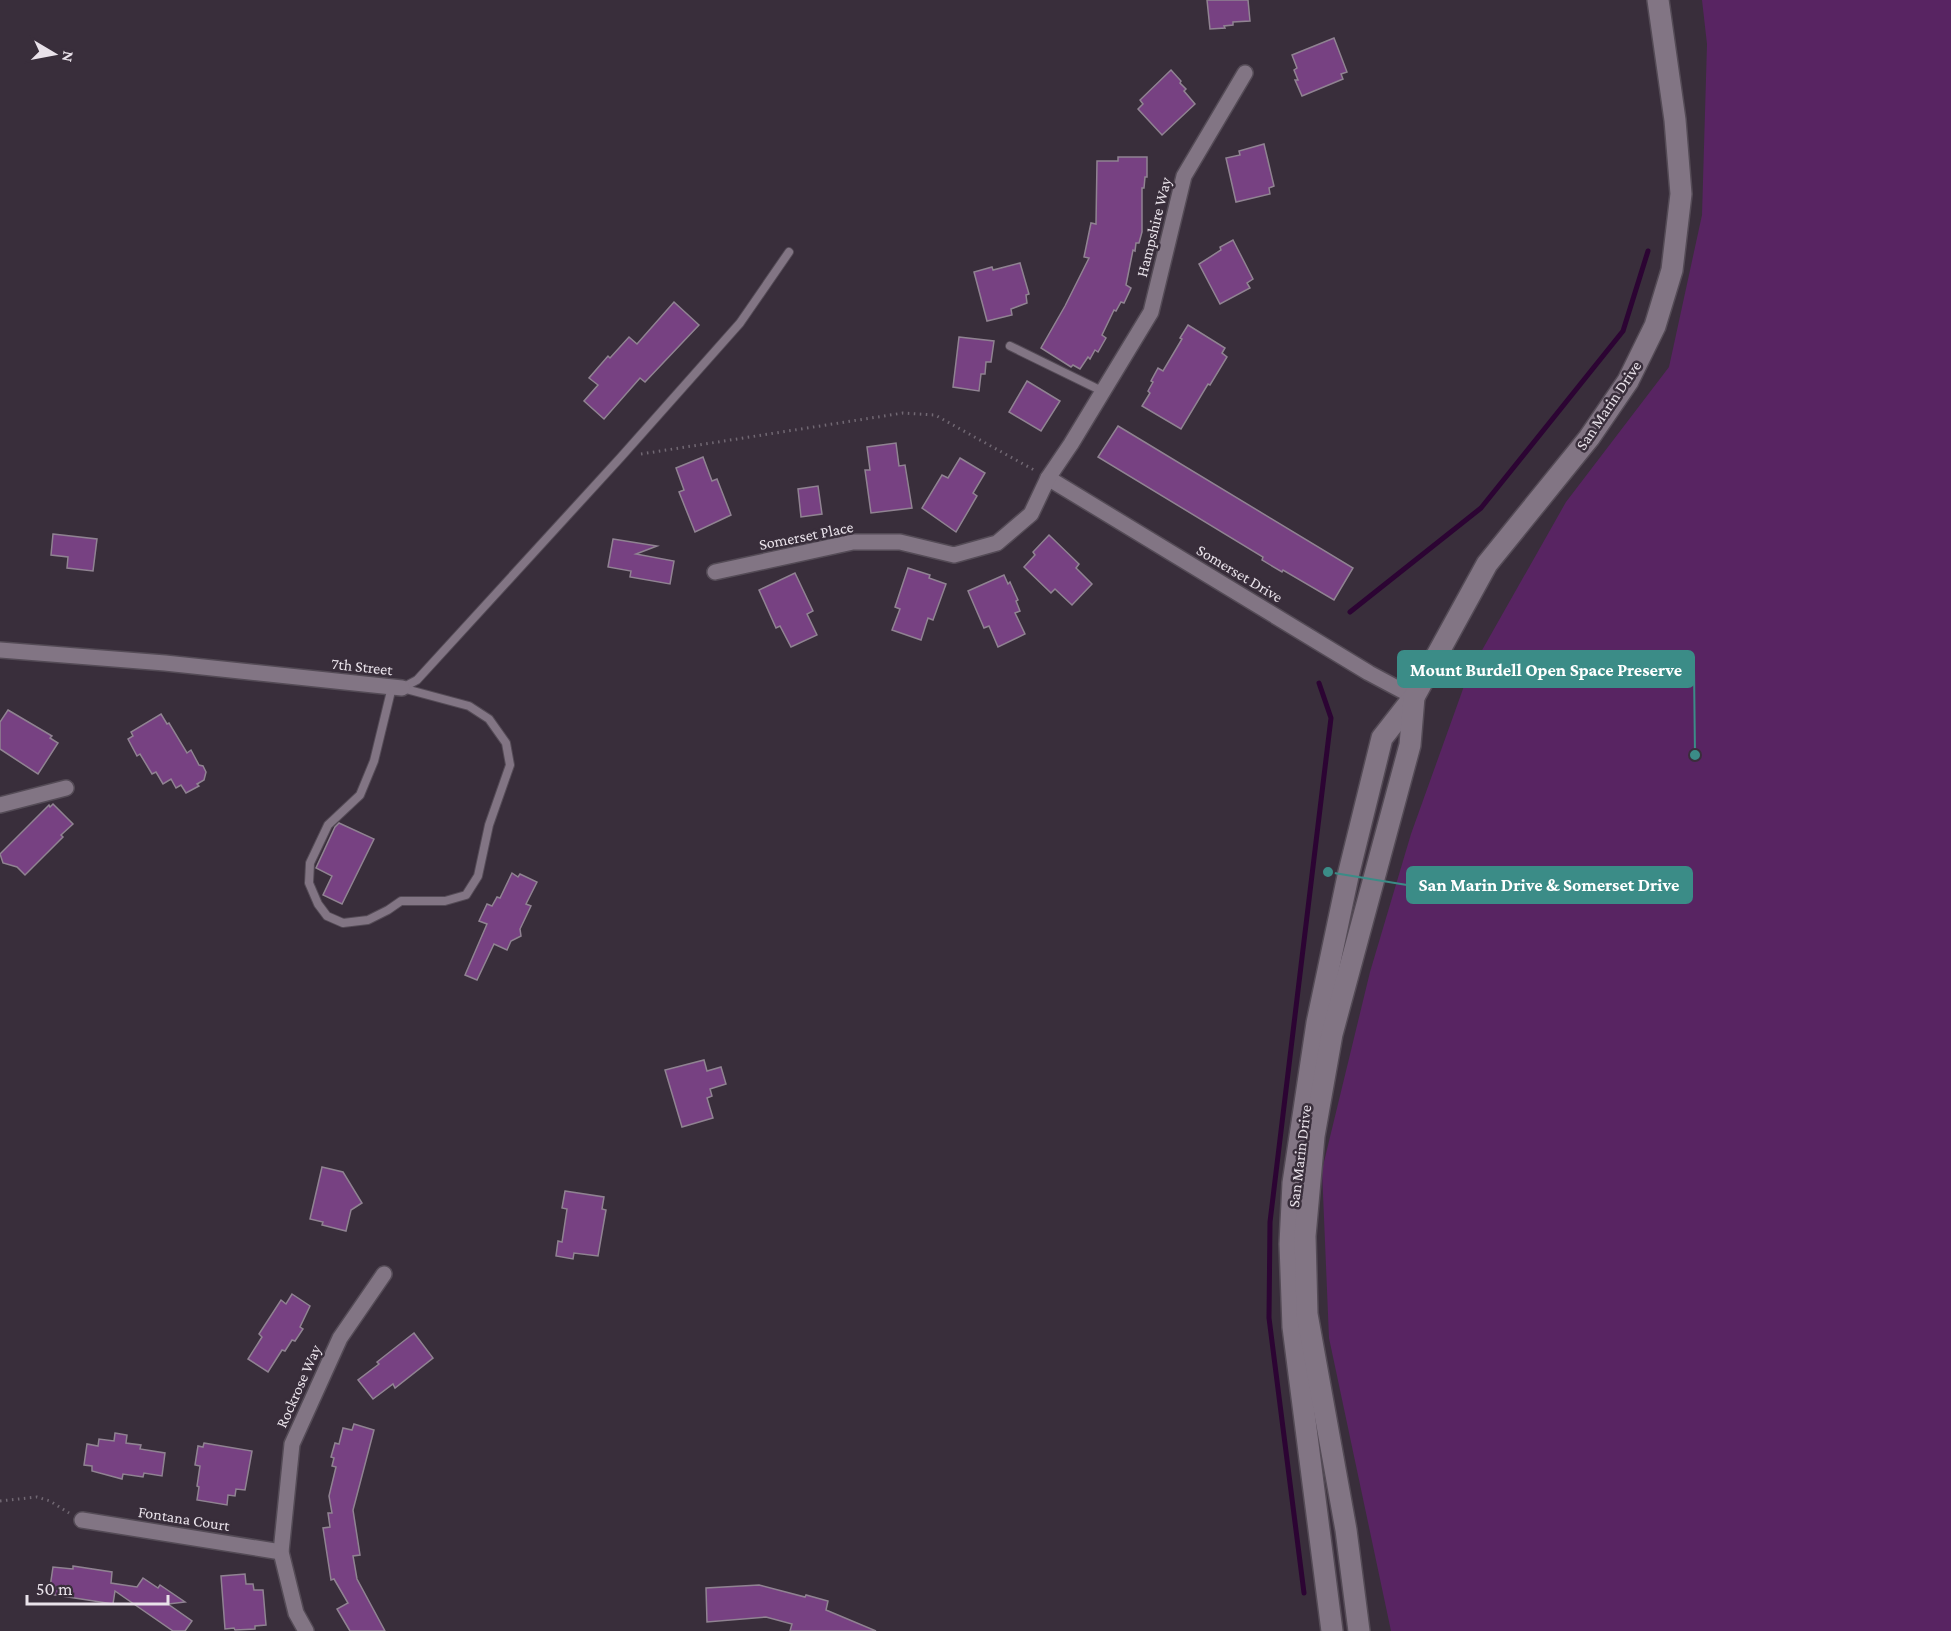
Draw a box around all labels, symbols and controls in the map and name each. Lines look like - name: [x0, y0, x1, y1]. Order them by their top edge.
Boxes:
- north arrow: [24, 24, 84, 84]
- text: N: [59, 50, 78, 63]
- street label: Hampshire Way: [1133, 175, 1175, 279]
- street label: San Marin Drive: [1572, 358, 1644, 453]
- street label: Somerset Place: [757, 518, 855, 553]
- street label: Somerset Drive: [1194, 541, 1286, 606]
- callout: Mount Burdell Open Space Preserve: [1398, 651, 1694, 687]
- street label: 7th Street: [330, 655, 394, 678]
- text: Mount Burdell Open Space Preserve: [1410, 660, 1682, 680]
- callout: San Marin Drive & Somerset Drive: [1407, 867, 1692, 903]
- text: San Marin Drive & Somerset Drive: [1419, 875, 1679, 895]
- street label: San Marin Drive: [1285, 1104, 1314, 1208]
- street label: Rockrose Way: [273, 1341, 326, 1431]
- street label: Fontana Court: [137, 1503, 232, 1534]
- scale bar: [27, 1568, 168, 1606]
- text: 50 m: [36, 1579, 73, 1599]

